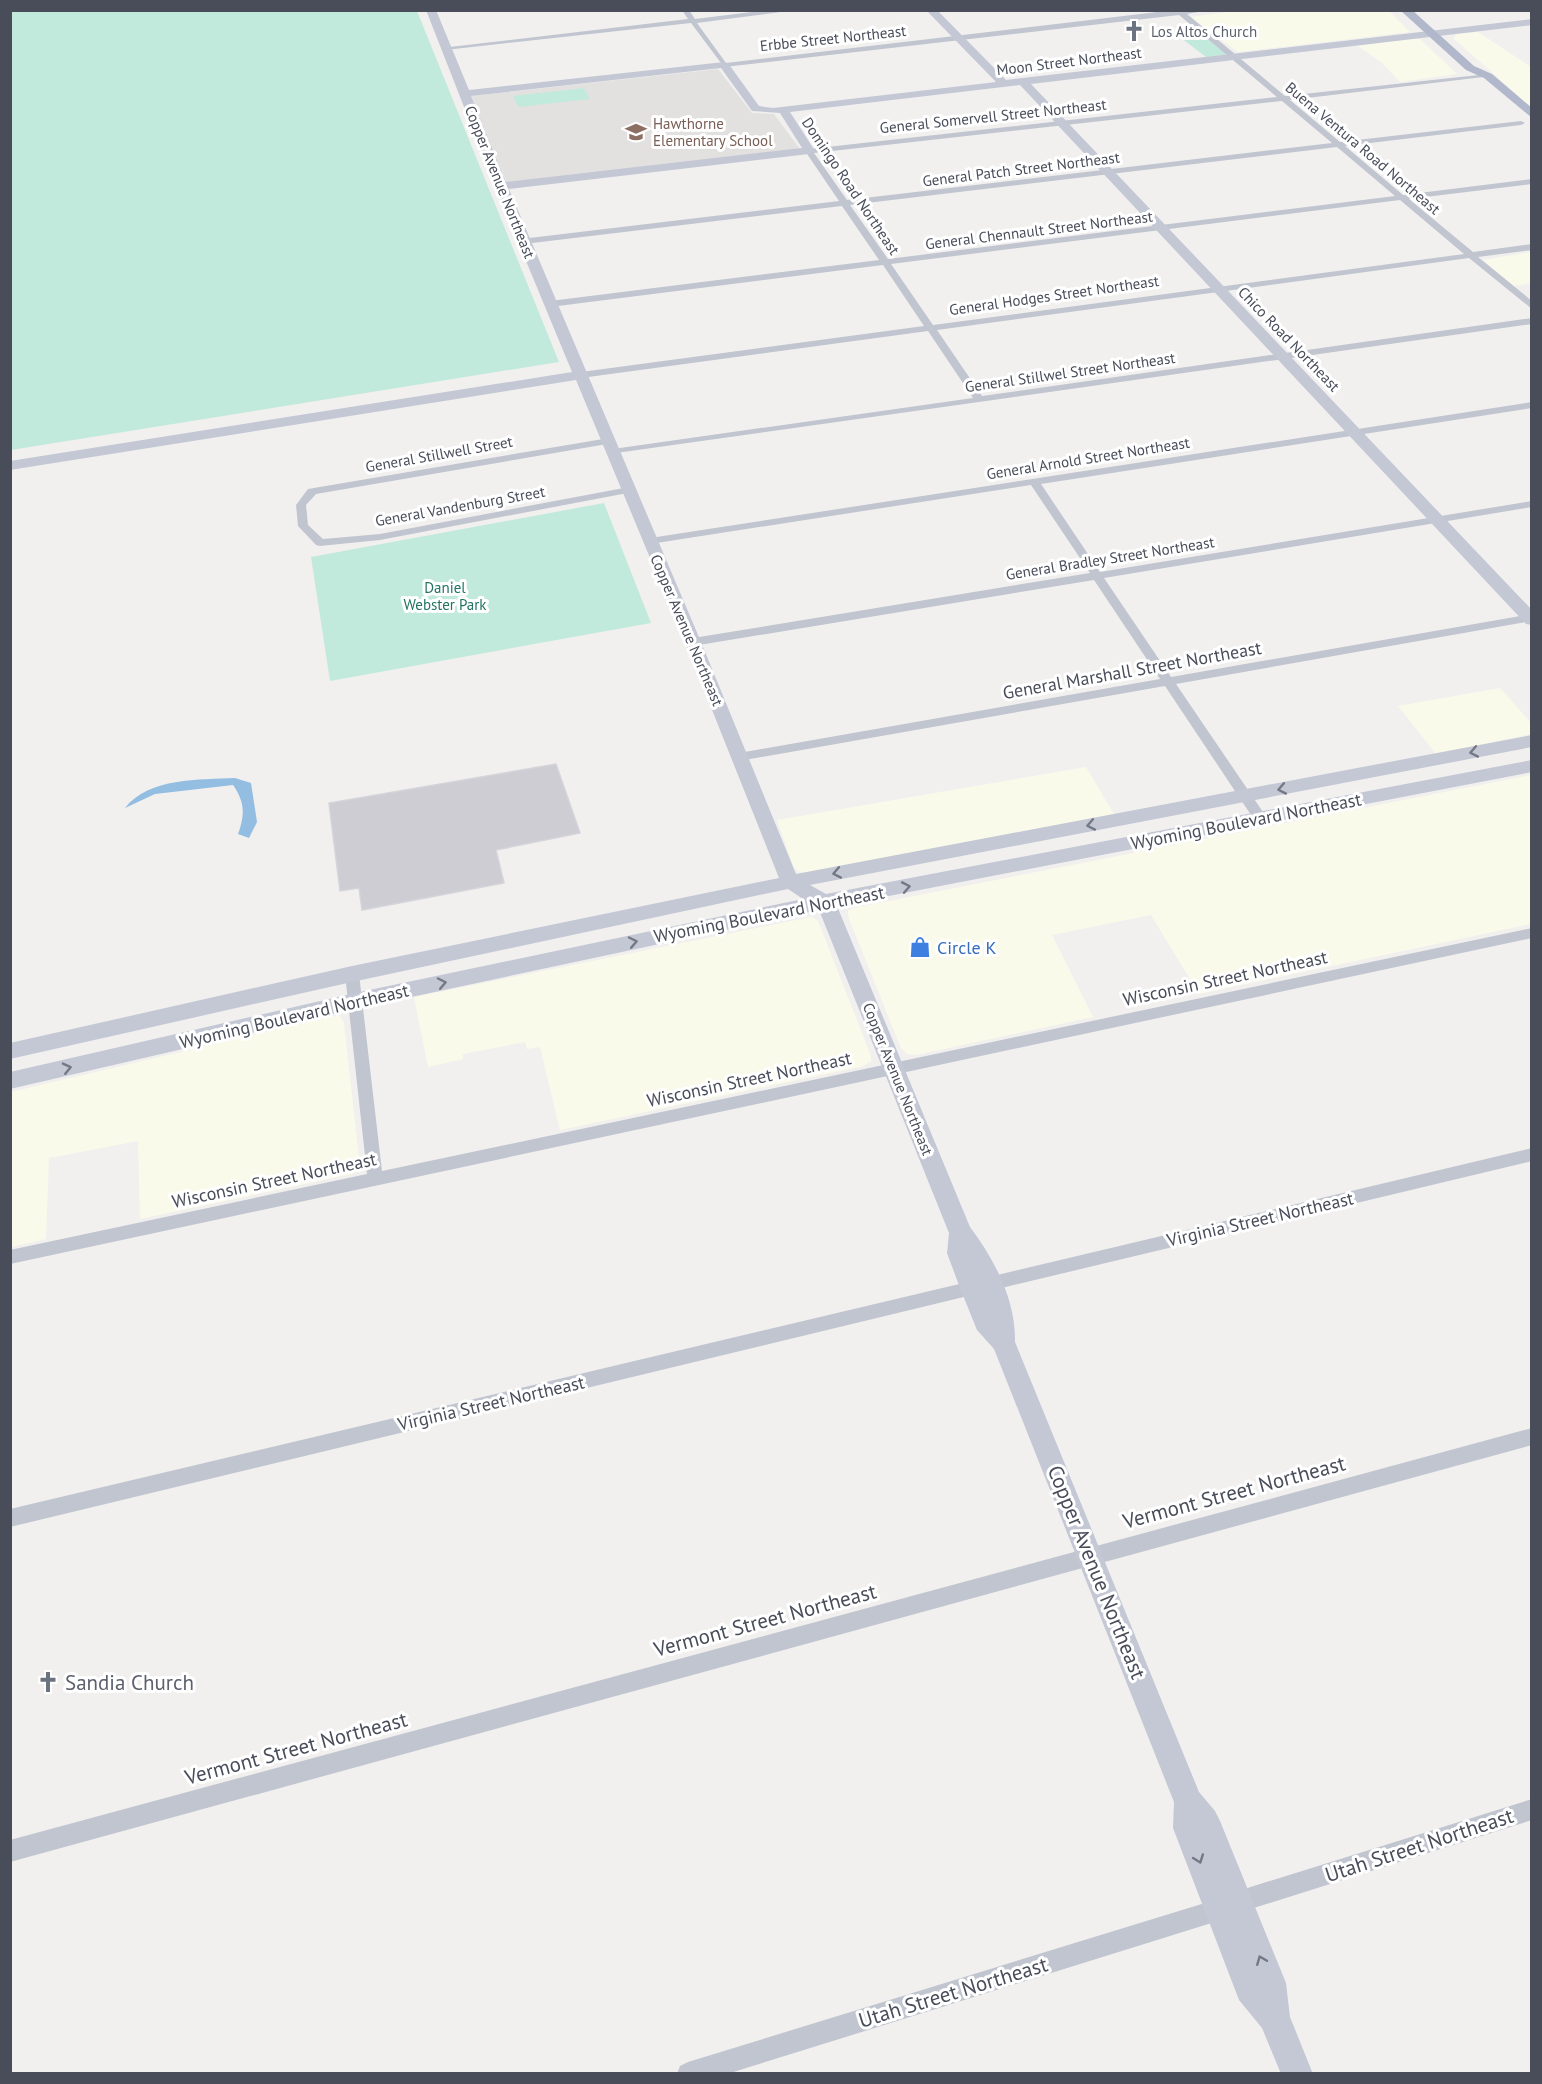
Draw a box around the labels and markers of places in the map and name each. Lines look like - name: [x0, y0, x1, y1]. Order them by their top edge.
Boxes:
- church icon: Los Altos Church: [1122, 19, 1146, 43]
- place label: Los Altos Church: [1151, 22, 1257, 41]
- place label: Hawthorne Elementary School: [653, 114, 773, 150]
- school or university icon: Hawthorne Elementary School: [624, 120, 648, 144]
- shop icon: Circle K: [908, 935, 932, 959]
- place label: Circle K: [937, 936, 997, 959]
- place label: Sandia Church: [65, 1669, 194, 1696]
- church icon: Sandia Church: [36, 1670, 60, 1694]

